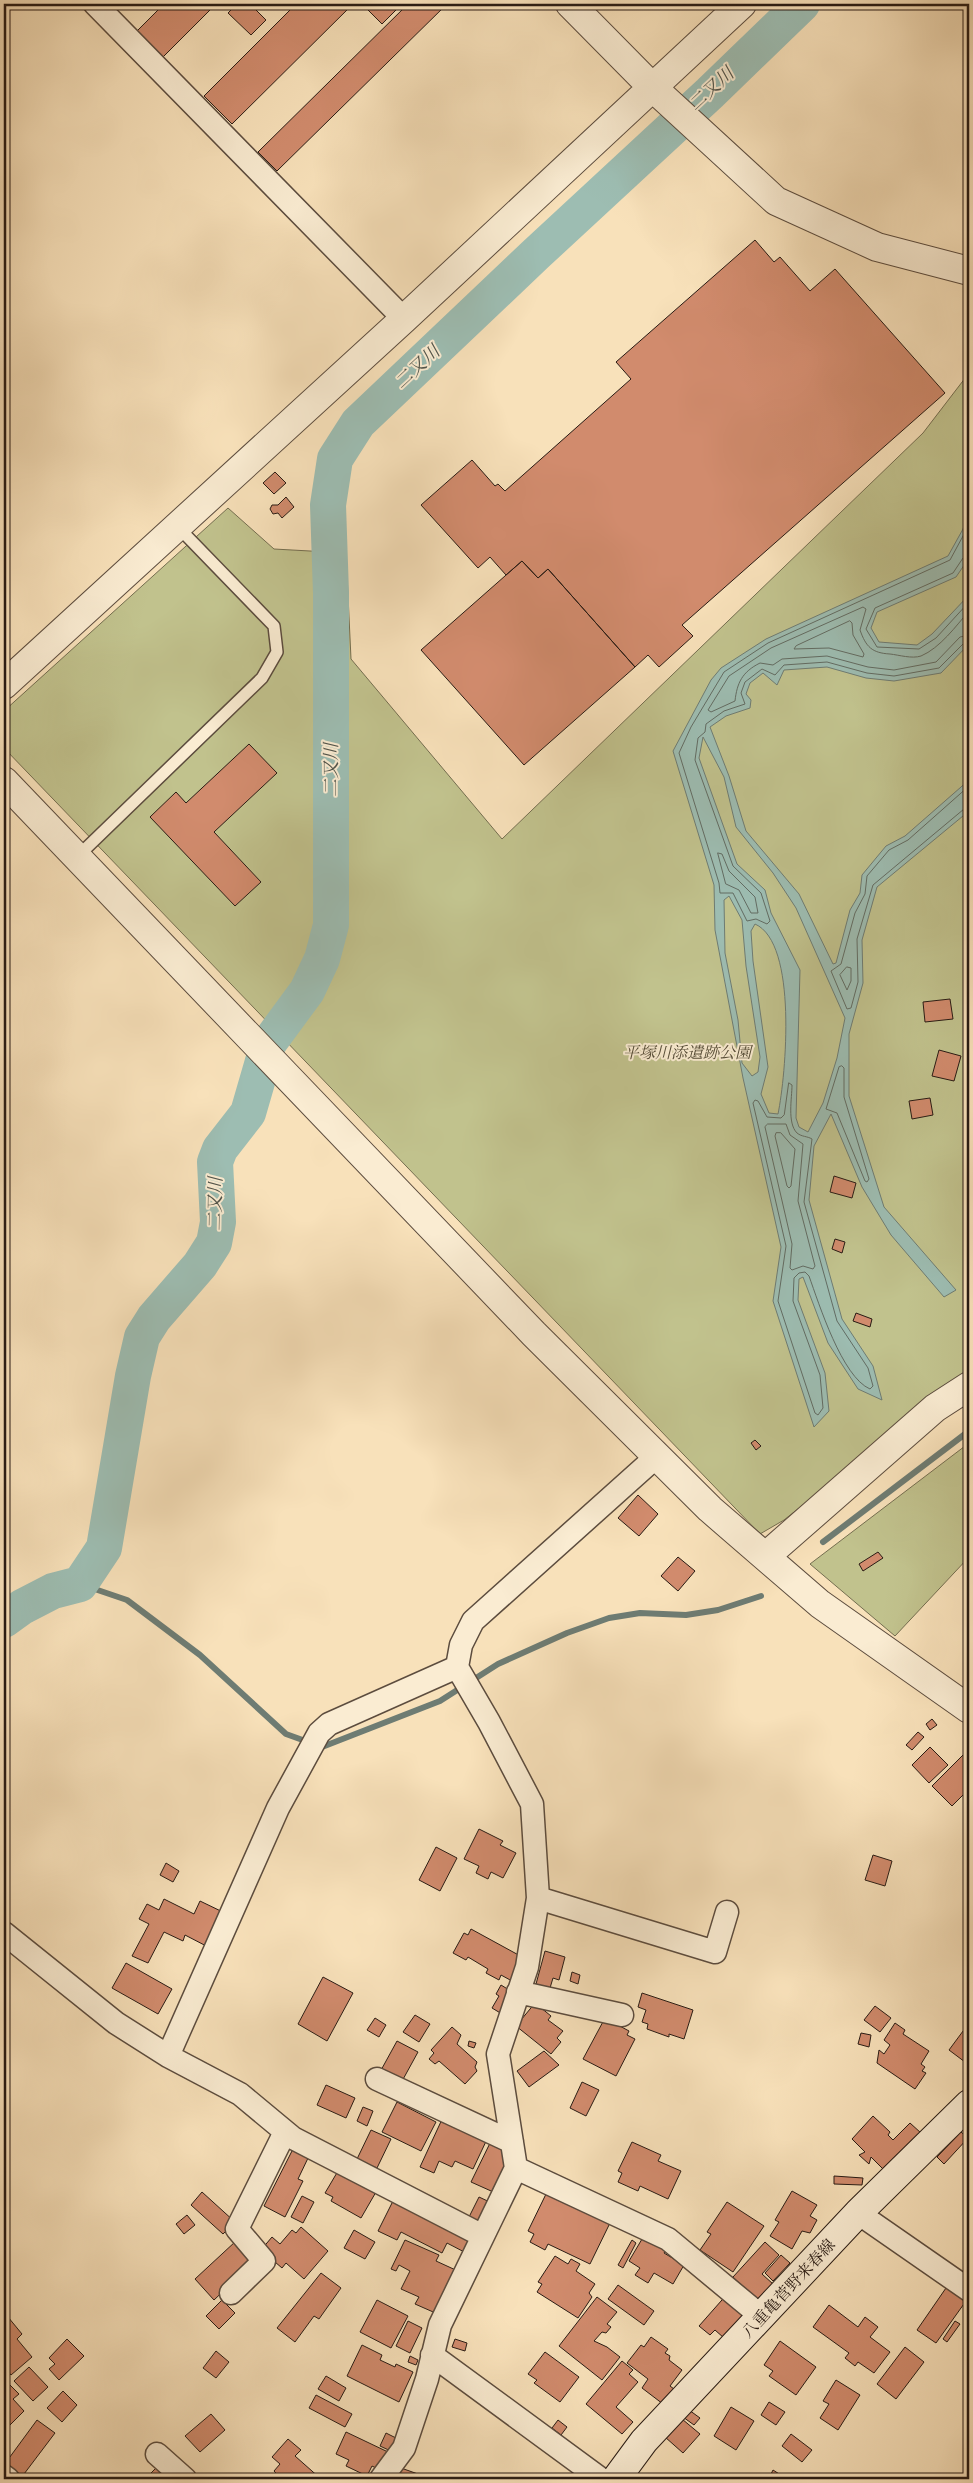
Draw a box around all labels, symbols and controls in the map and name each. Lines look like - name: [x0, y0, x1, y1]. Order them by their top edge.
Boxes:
- water label: 二又川: [684, 61, 740, 116]
- water label: 二又川: [390, 339, 446, 394]
- water label: 二又川: [320, 741, 343, 797]
- park label: 平塚川添遺跡公園: [623, 1043, 754, 1063]
- water label: 二又川: [204, 1175, 228, 1231]
- street label: 八重亀菅野来春線: [738, 2235, 840, 2342]

